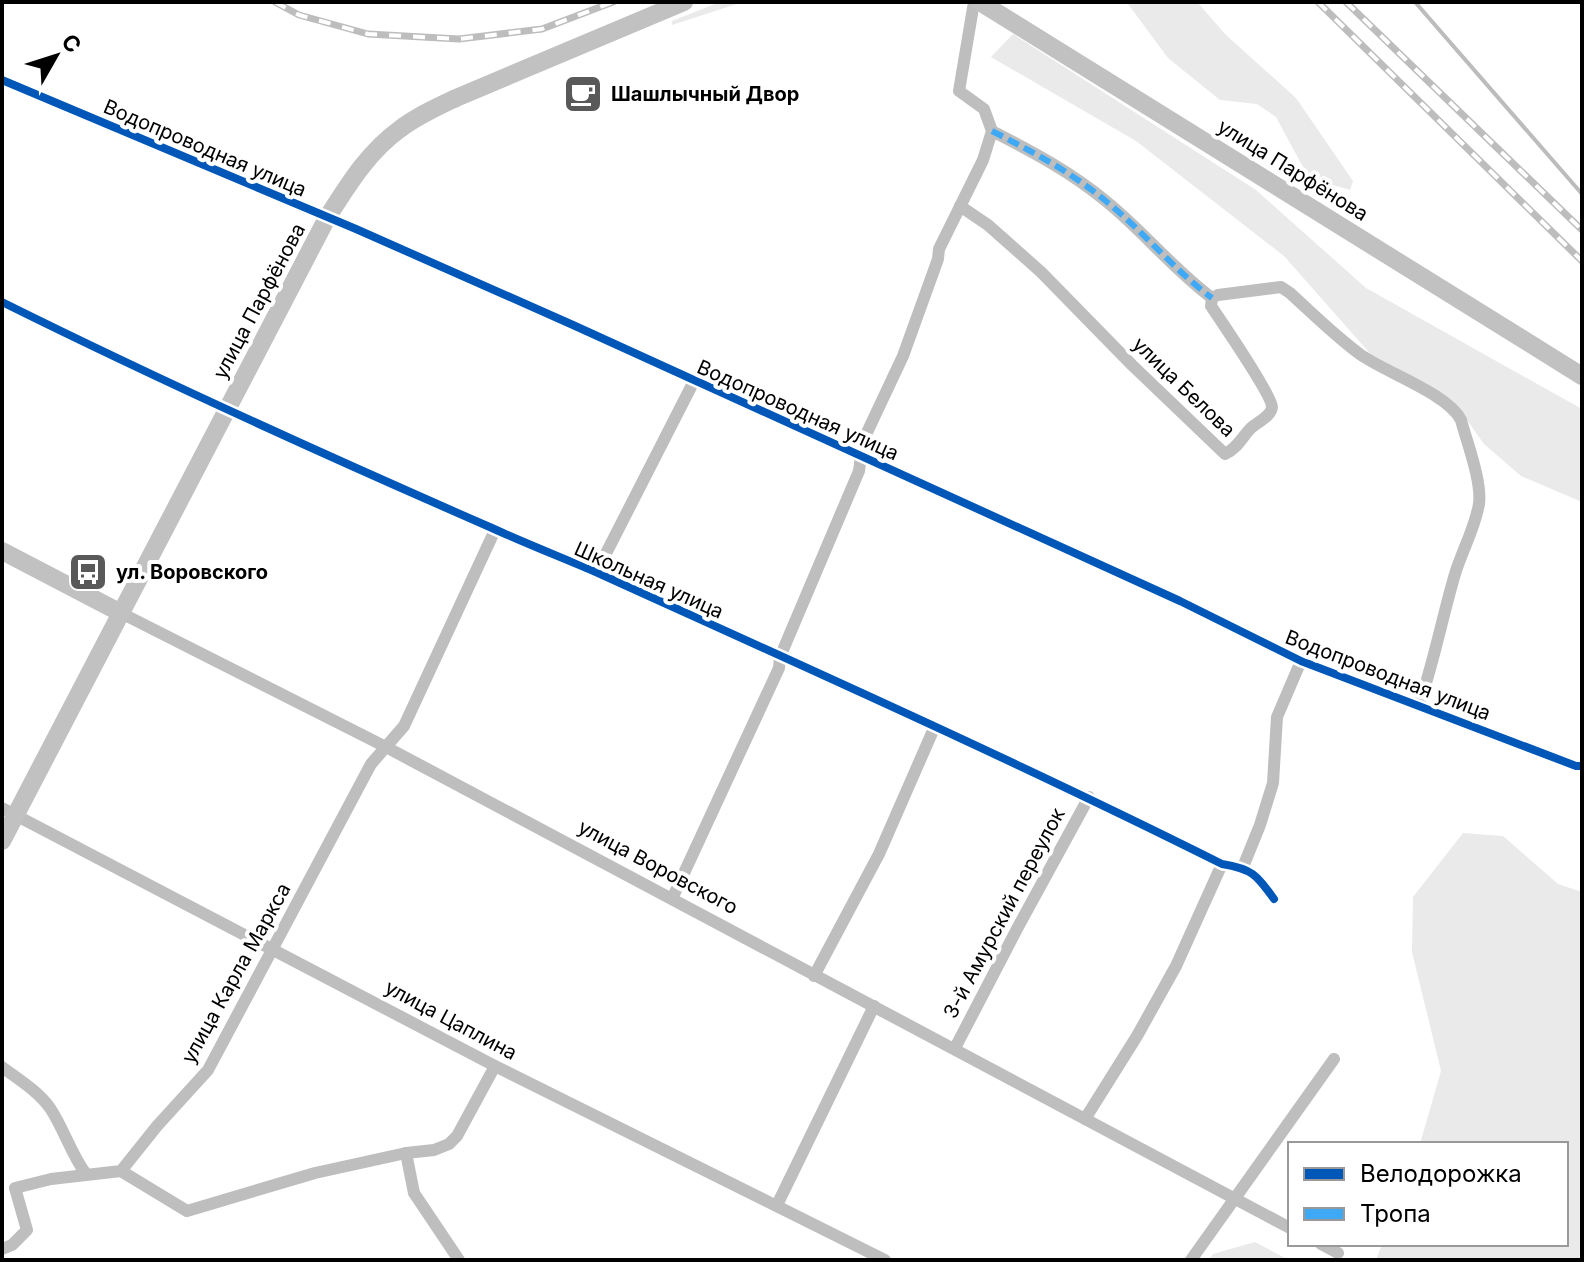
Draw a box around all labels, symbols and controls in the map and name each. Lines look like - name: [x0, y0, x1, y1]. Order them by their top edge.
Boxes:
- north arrow: [16, 16, 96, 96]
- text: С: [56, 29, 87, 58]
- cafe icon: Шашлычный Двор: [562, 73, 604, 115]
- place label: Шашлычный Двор: [611, 82, 799, 106]
- street label: Водопроводная улица: [100, 94, 310, 202]
- street label: улица Парфёнова: [1213, 114, 1373, 226]
- street label: улица Парфёнова: [208, 219, 310, 383]
- street label: улица Белова: [1128, 332, 1240, 442]
- street label: Водопроводная улица: [694, 355, 902, 465]
- street label: Школьная улица: [571, 536, 727, 624]
- bus stop icon: ул. Воровского: [67, 551, 109, 593]
- place label: ул. Воровского: [116, 560, 268, 584]
- street label: Водопроводная улица: [1282, 625, 1494, 725]
- street label: 3-й Амурский переулок: [938, 804, 1070, 1022]
- street label: улица Воровского: [574, 815, 742, 919]
- street label: улица Карла Маркса: [176, 879, 296, 1067]
- street label: улица Цаплина: [381, 975, 521, 1065]
- legend: [1288, 1142, 1568, 1246]
- text: Велодорожка: [1360, 1159, 1522, 1188]
- text: Тропа: [1360, 1199, 1431, 1228]

